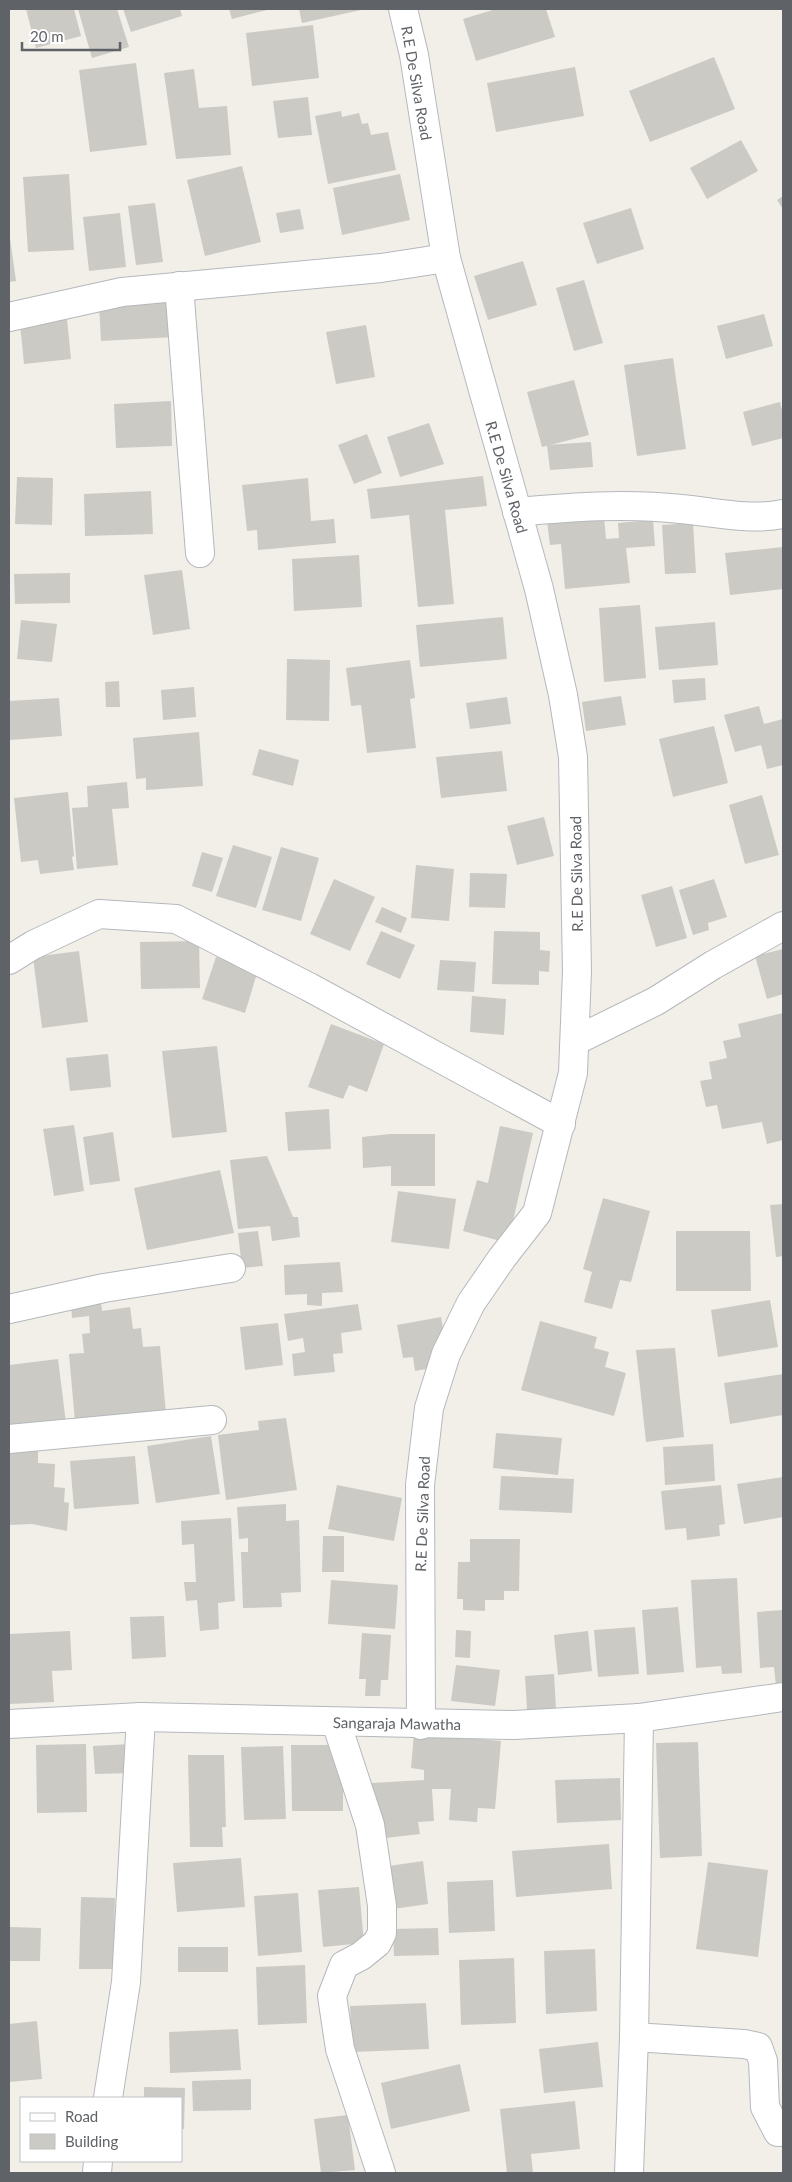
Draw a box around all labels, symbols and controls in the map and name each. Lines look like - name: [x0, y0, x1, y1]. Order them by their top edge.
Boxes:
- scale bar: [22, 20, 120, 52]
- street label: R.E De Silva Road: [398, 24, 436, 142]
- text: 20 m: [30, 27, 64, 45]
- street label: R.E De Silva Road: [482, 419, 532, 535]
- street label: R.E De Silva Road: [566, 816, 586, 932]
- street label: R.E De Silva Road: [411, 1456, 433, 1572]
- street label: Sangaraja Mawatha: [333, 1713, 461, 1733]
- legend: [20, 2097, 182, 2162]
- text: Road: [65, 2107, 98, 2125]
- text: Building: [65, 2132, 118, 2150]

